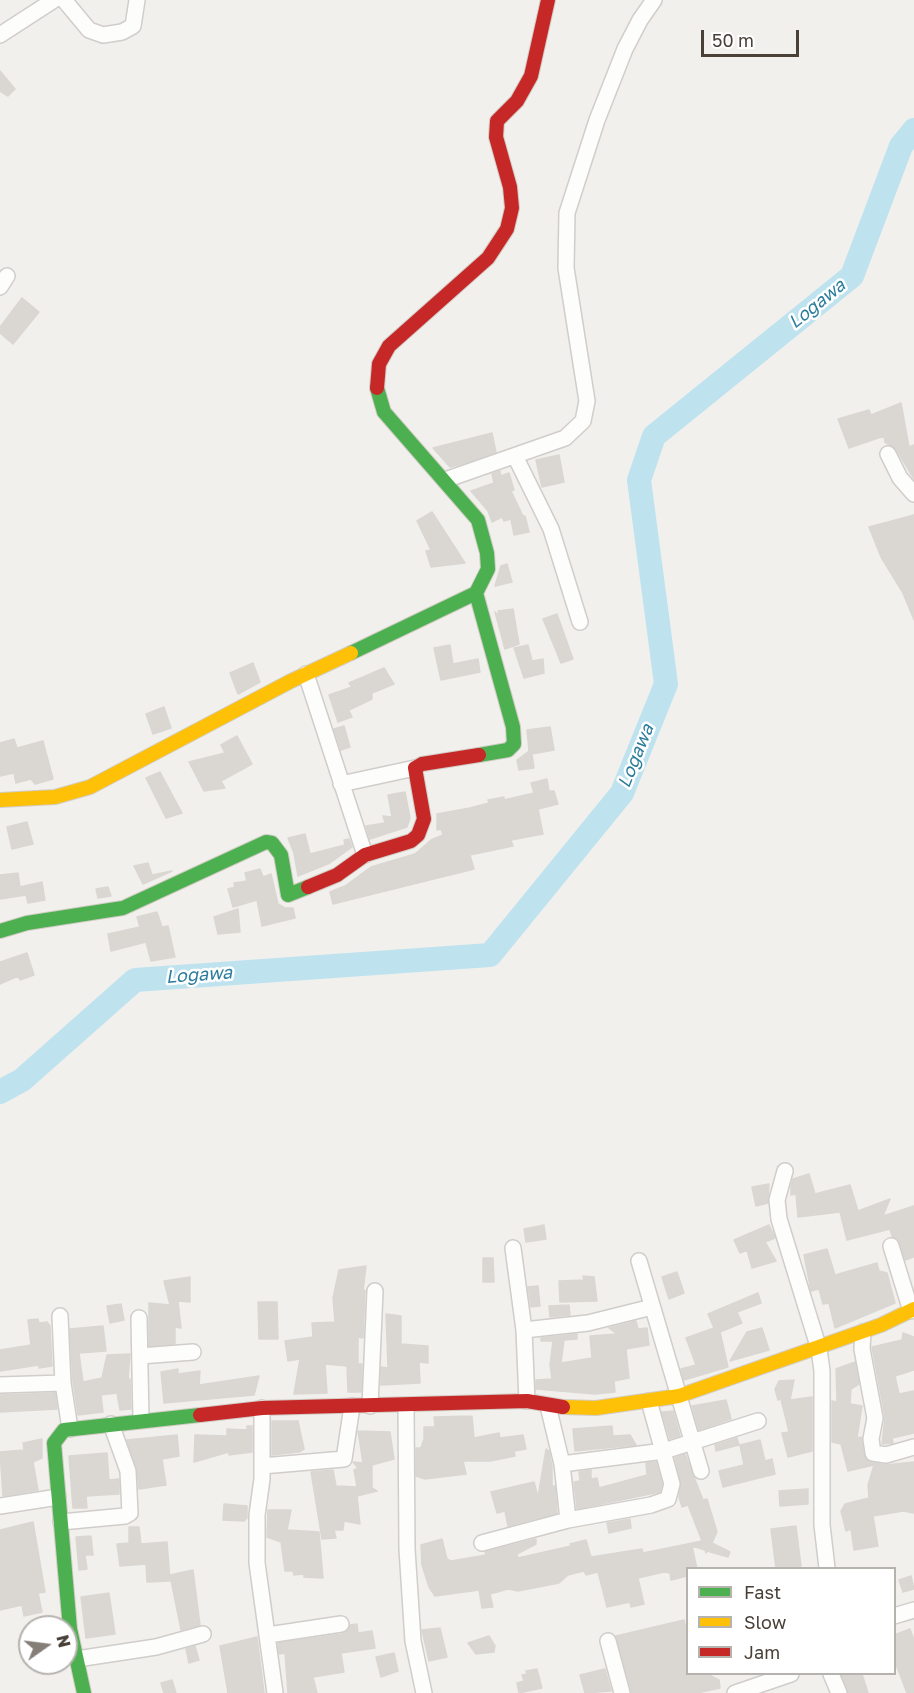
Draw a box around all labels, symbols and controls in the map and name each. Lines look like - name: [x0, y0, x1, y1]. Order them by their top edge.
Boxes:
- scale bar: [704, 18, 802, 56]
- text: 50 m: [712, 29, 754, 51]
- water label: Logawa: [784, 275, 850, 333]
- water label: Logawa: [614, 721, 658, 791]
- water label: Logawa: [165, 962, 233, 988]
- legend: [686, 1567, 896, 1675]
- text: Fast: [744, 1581, 781, 1603]
- text: Slow: [744, 1611, 786, 1633]
- north arrow: [18, 1615, 78, 1675]
- text: N: [52, 1633, 75, 1649]
- text: Jam: [744, 1641, 780, 1663]

